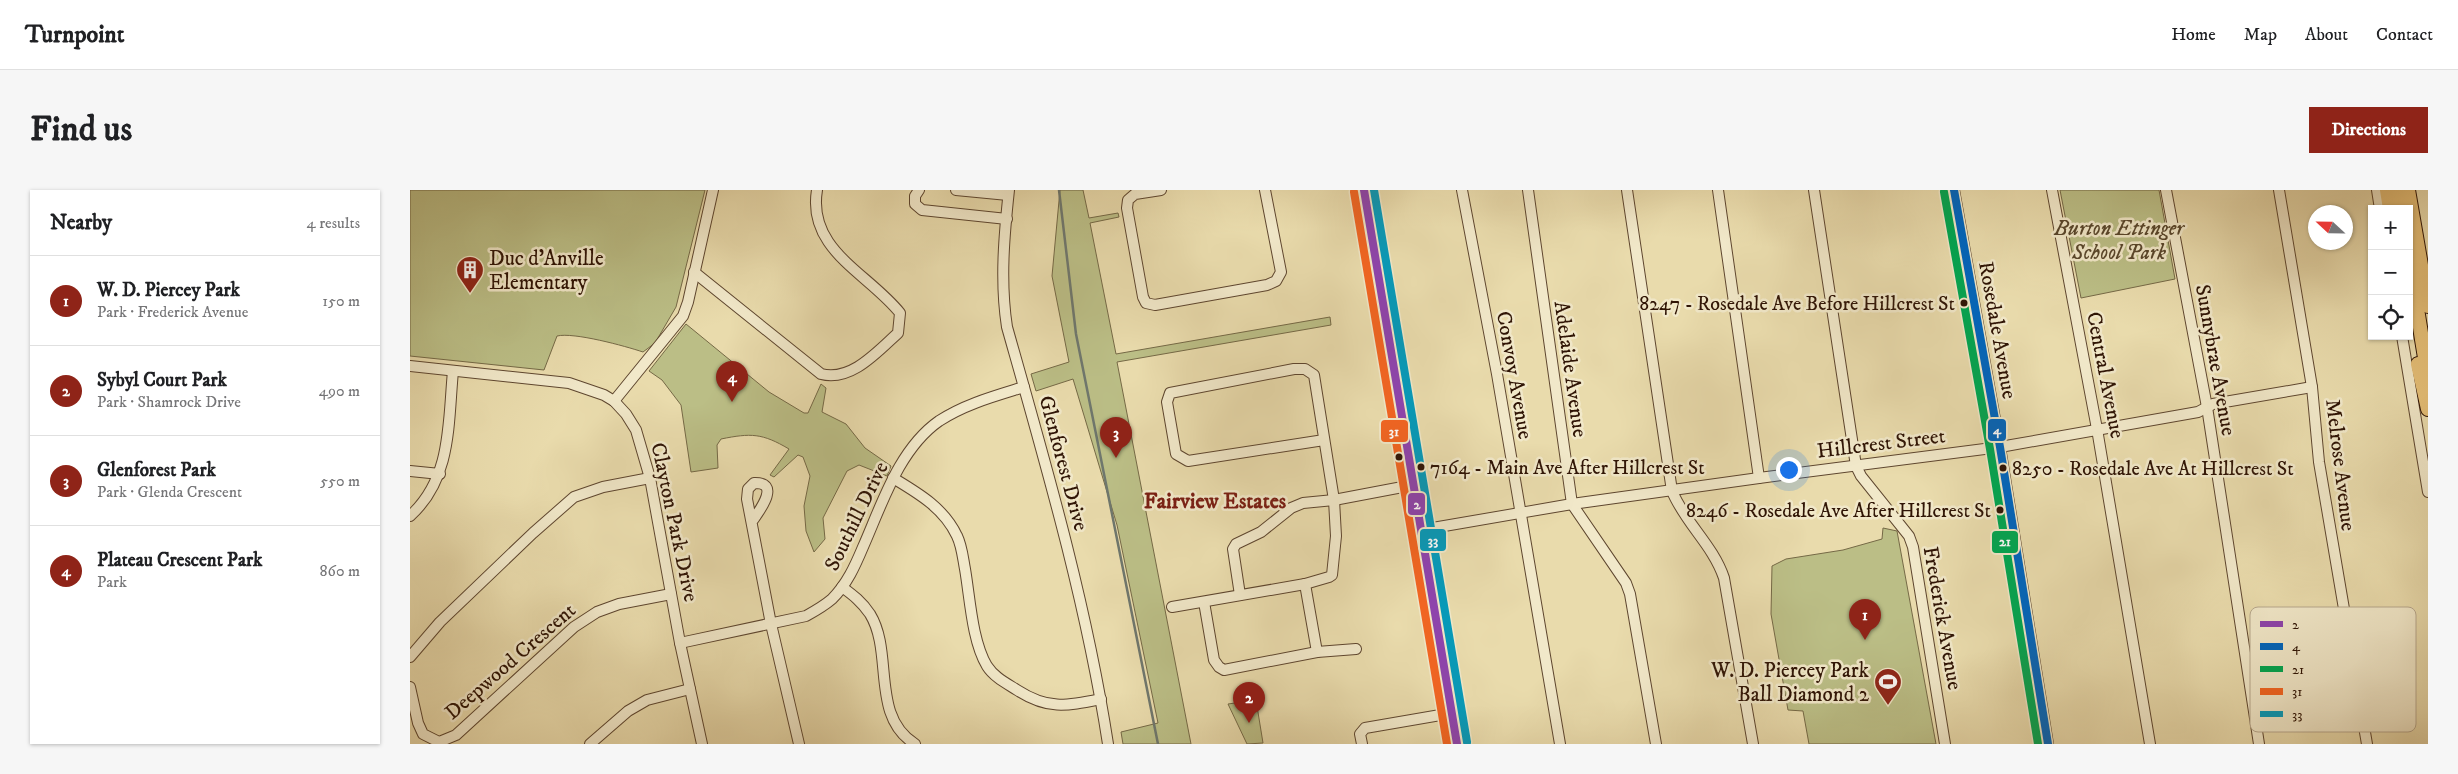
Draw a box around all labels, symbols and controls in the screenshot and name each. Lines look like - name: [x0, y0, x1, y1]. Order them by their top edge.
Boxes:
- text: Turnpoint: [25, 20, 124, 50]
- text: Home: [2171, 24, 2216, 46]
- text: Map: [2244, 24, 2277, 46]
- text: About: [2305, 24, 2348, 46]
- text: Contact: [2376, 24, 2433, 46]
- button: Directions: [2309, 107, 2428, 153]
- text: Find us: [30, 108, 132, 152]
- north arrow: [2308, 205, 2353, 250]
- map controls: [2368, 205, 2413, 340]
- button: +: [2368, 205, 2413, 250]
- text: Nearby: [50, 210, 112, 236]
- text: 4 results: [307, 213, 360, 233]
- park label: Burton Ettinger School Park: [2053, 216, 2185, 266]
- place label: Duc d'Anville Elementary: [489, 246, 604, 296]
- button: −: [2368, 250, 2413, 295]
- building icon: Duc d'Anville Elementary: [455, 255, 485, 294]
- street label: Rosedale Avenue: [1972, 259, 2022, 401]
- text: W. D. Piercey Park: [97, 279, 240, 302]
- street label: Sunnybrae Avenue: [2189, 283, 2241, 438]
- text: 1: [63, 291, 69, 311]
- text: 150 m: [322, 291, 360, 311]
- place label: 8247 - Rosedale Ave Before Hillcrest St: [1639, 292, 1955, 317]
- button: locate: [2368, 295, 2413, 340]
- marker: 8247 - Rosedale Ave Before Hillcrest St: [1959, 298, 1969, 308]
- street label: Adelaide Avenue: [1548, 299, 1592, 439]
- text: Park · Frederick Avenue: [97, 302, 248, 322]
- street label: Convoy Avenue: [1490, 309, 1538, 441]
- street label: Central Avenue: [2080, 310, 2130, 441]
- pin: 4: [716, 361, 748, 402]
- text: Sybyl Court Park: [97, 369, 227, 392]
- text: 2: [62, 381, 70, 401]
- text: 490 m: [319, 381, 360, 401]
- text: Park · Shamrock Drive: [97, 392, 241, 412]
- street label: Glenforest Drive: [1033, 393, 1094, 534]
- street label: Melrose Avenue: [2319, 398, 2361, 533]
- pin: 3: [1100, 417, 1132, 458]
- line badge: 4: [1987, 418, 2007, 442]
- line badge: 31: [1380, 419, 1409, 443]
- text: 4: [1992, 421, 2002, 439]
- text: 31: [1389, 423, 1399, 441]
- street label: Hillcrest Street: [1815, 423, 1947, 465]
- street label: Clayton Park Drive: [644, 440, 704, 604]
- unlabelled marker: [1394, 452, 1404, 462]
- place label: 7164 - Main Ave After Hillcrest St: [1430, 456, 1705, 481]
- street label: Southill Drive: [819, 457, 895, 575]
- your location: [1776, 457, 1802, 483]
- place label: 8250 - Rosedale Ave At Hillcrest St: [2012, 457, 2294, 482]
- text: Glenforest Park: [97, 459, 216, 482]
- marker: 7164 - Main Ave After Hillcrest St: [1416, 462, 1426, 472]
- marker: 8250 - Rosedale Ave At Hillcrest St: [1998, 463, 2008, 473]
- text: 3: [63, 471, 69, 491]
- text: 550 m: [320, 471, 360, 491]
- text: Park · Glenda Crescent: [97, 482, 242, 502]
- district label: Fairview Estates: [1144, 488, 1287, 515]
- line badge: 2: [1407, 492, 1426, 516]
- text: 2: [1414, 496, 1422, 514]
- place label: 8246 - Rosedale Ave After Hillcrest St: [1686, 499, 1991, 524]
- marker: 8246 - Rosedale Ave After Hillcrest St: [1995, 505, 2005, 515]
- line badge: 33: [1419, 528, 1447, 552]
- line badge: 21: [1991, 530, 2019, 554]
- text: 33: [1428, 532, 1438, 550]
- text: 21: [1999, 533, 2011, 551]
- street label: Frederick Avenue: [1917, 544, 1967, 692]
- text: Plateau Crescent Park: [97, 549, 262, 572]
- text: 4: [61, 561, 71, 581]
- text: 860 m: [320, 561, 360, 581]
- text: Park: [97, 572, 127, 592]
- street label: Deepwood Crescent: [440, 598, 582, 726]
- pin: 1: [1849, 599, 1881, 640]
- legend: [2250, 607, 2416, 732]
- text: 2: [2292, 616, 2299, 634]
- text: 4: [2292, 638, 2301, 656]
- place label: W. D. Piercey Park Ball Diamond 2: [1710, 658, 1870, 708]
- text: 21: [2292, 661, 2304, 679]
- sports icon: W. D. Piercey Park Ball Diamond 2: [1873, 667, 1903, 706]
- pin: 2: [1233, 682, 1265, 723]
- text: 31: [2292, 683, 2302, 701]
- text: 33: [2292, 706, 2302, 724]

